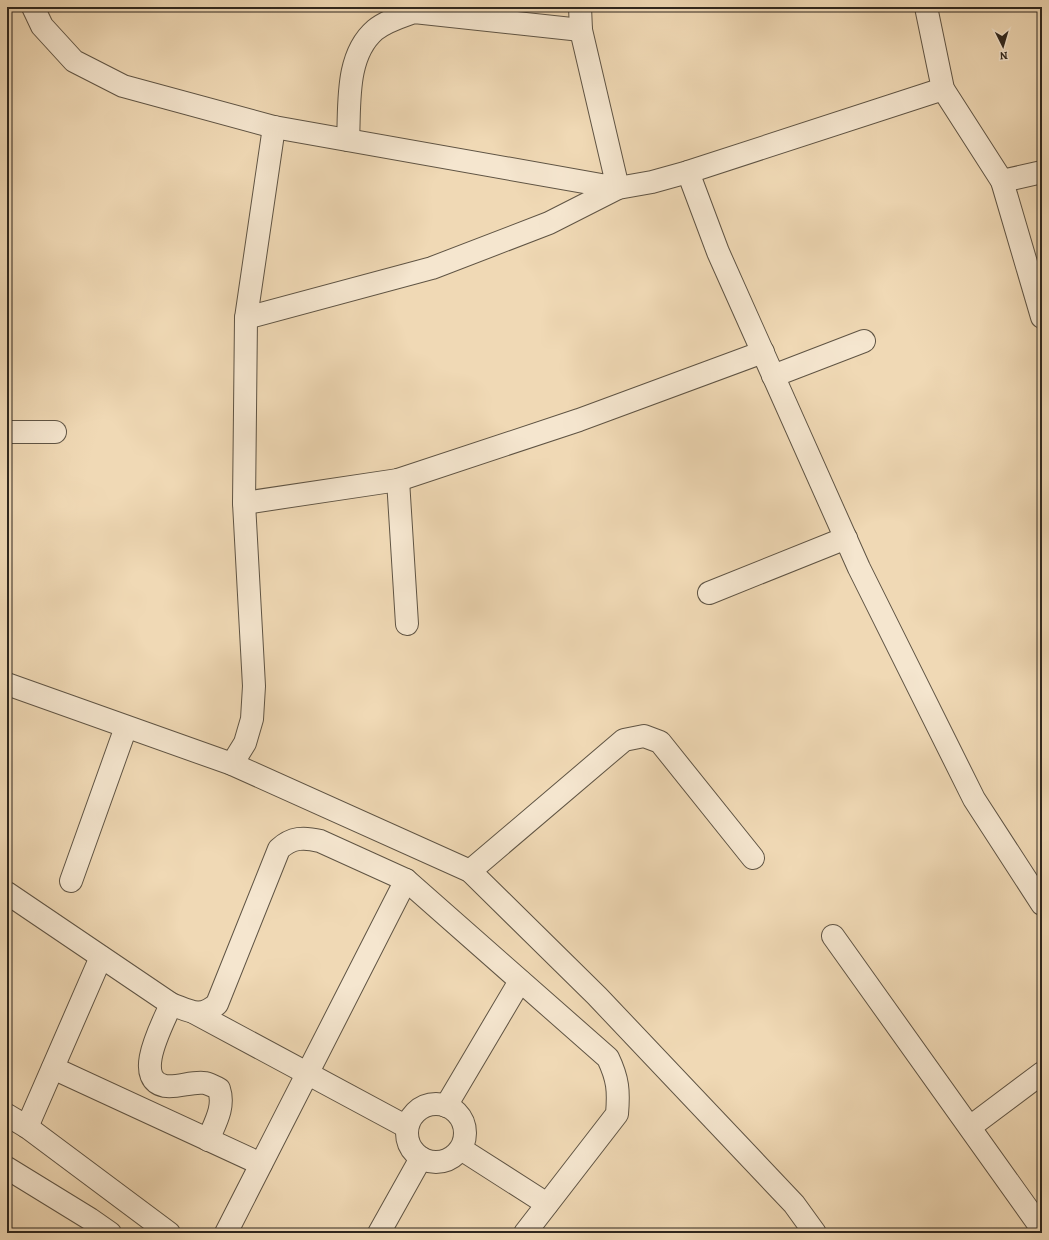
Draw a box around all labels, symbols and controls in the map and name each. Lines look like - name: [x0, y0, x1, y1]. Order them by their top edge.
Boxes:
- north arrow: [983, 26, 1023, 66]
- text: N: [999, 48, 1008, 63]

